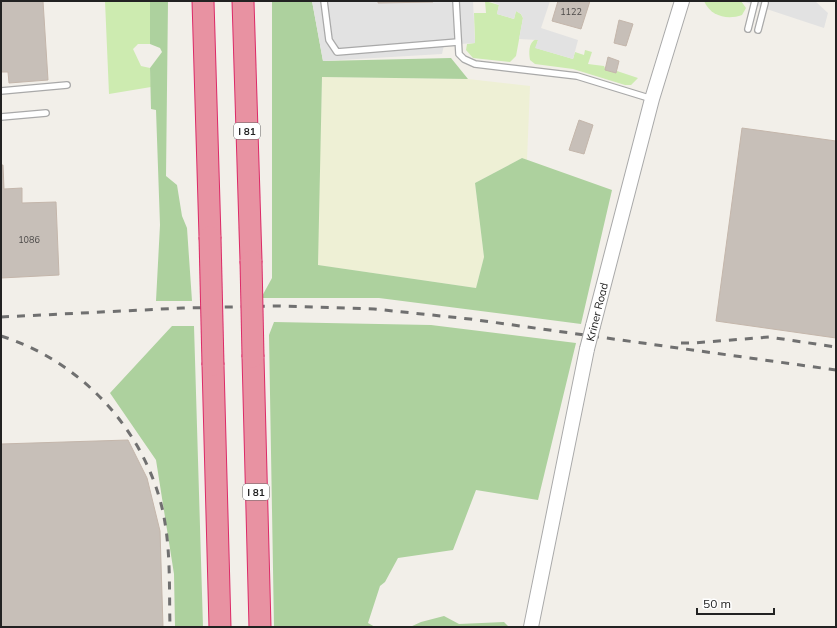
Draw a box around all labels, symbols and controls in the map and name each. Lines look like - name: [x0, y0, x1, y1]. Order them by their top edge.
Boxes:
- house number: 1122: [560, 6, 582, 17]
- road number: I 81: [234, 123, 260, 139]
- house number: 1086: [18, 234, 40, 245]
- street label: Kriner Road: [583, 281, 611, 343]
- road number: I 81: [243, 484, 269, 500]
- scale bar: [697, 590, 774, 616]
- text: 50 m: [703, 596, 731, 611]

